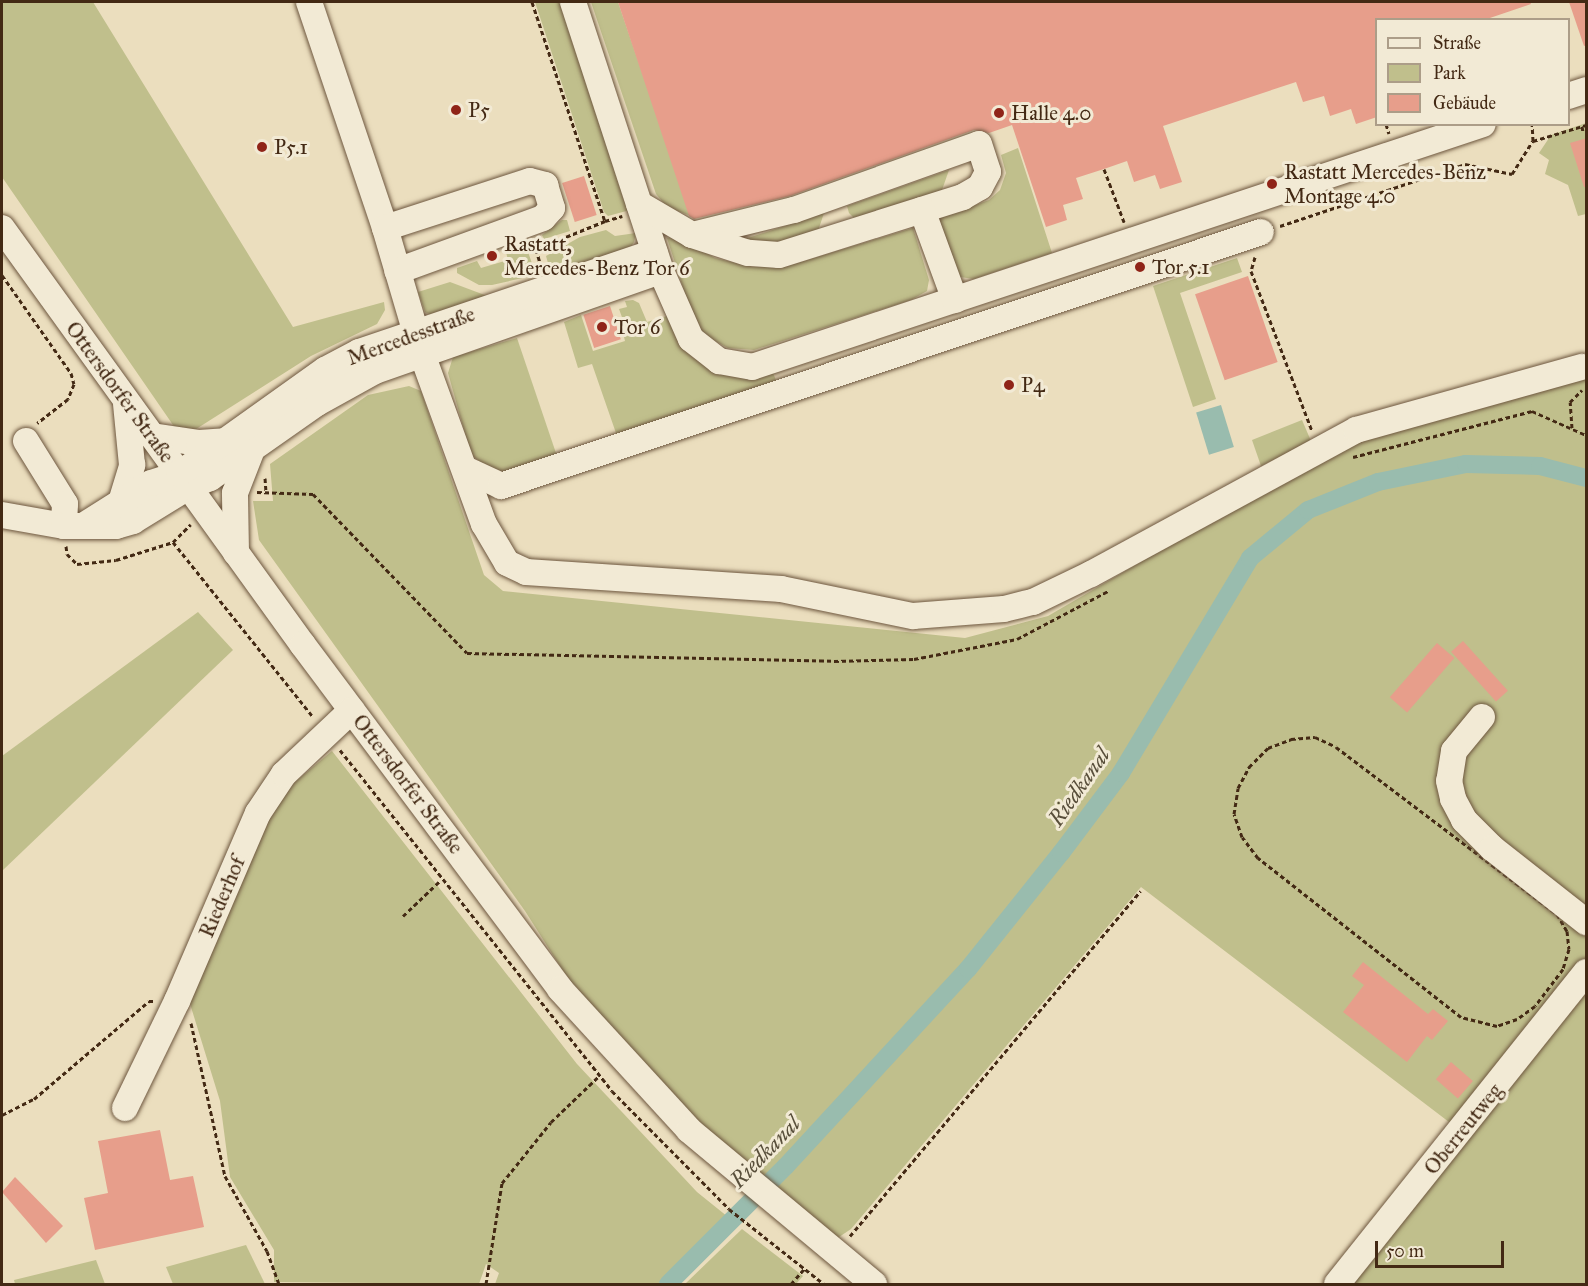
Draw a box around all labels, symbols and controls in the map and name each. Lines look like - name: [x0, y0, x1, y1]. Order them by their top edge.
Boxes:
- legend: [1375, 18, 1570, 126]
- text: Straße: [1433, 32, 1481, 54]
- text: Park: [1433, 62, 1466, 84]
- text: Gebäude: [1433, 92, 1496, 114]
- place label: P5: [468, 97, 490, 123]
- place label: Halle 4.0: [1011, 100, 1091, 126]
- marker: P5: [449, 103, 463, 117]
- marker: Halle 4.0: [992, 106, 1006, 120]
- place label: P5.1: [274, 134, 308, 160]
- marker: P5.1: [255, 140, 269, 154]
- place label: Rastatt Mercedes-Benz Montage 4.0: [1284, 159, 1486, 209]
- marker: Rastatt Mercedes-Benz Montage 4.0: [1265, 177, 1279, 191]
- place label: Rastatt, Mercedes-Benz Tor 6: [504, 231, 690, 281]
- marker: Rastatt, Mercedes-Benz Tor 6: [485, 249, 499, 263]
- place label: Tor 5.1: [1152, 254, 1210, 280]
- marker: Tor 5.1: [1133, 260, 1147, 274]
- street label: Mercedesstraße: [344, 301, 478, 371]
- place label: Tor 6: [614, 314, 660, 340]
- street label: Ottersdorfer Straße: [60, 317, 180, 467]
- marker: Tor 6: [595, 320, 609, 334]
- place label: P4: [1021, 372, 1045, 398]
- marker: P4: [1002, 378, 1016, 392]
- street label: Ottersdorfer Straße: [347, 709, 469, 859]
- water label: Riedkanal: [1043, 743, 1115, 831]
- street label: Riederhof: [194, 853, 250, 941]
- street label: Oberreutweg: [1419, 1078, 1507, 1180]
- water label: Riedkanal: [725, 1111, 805, 1193]
- scale bar: [1378, 1229, 1507, 1267]
- text: 50 m: [1386, 1240, 1424, 1262]

